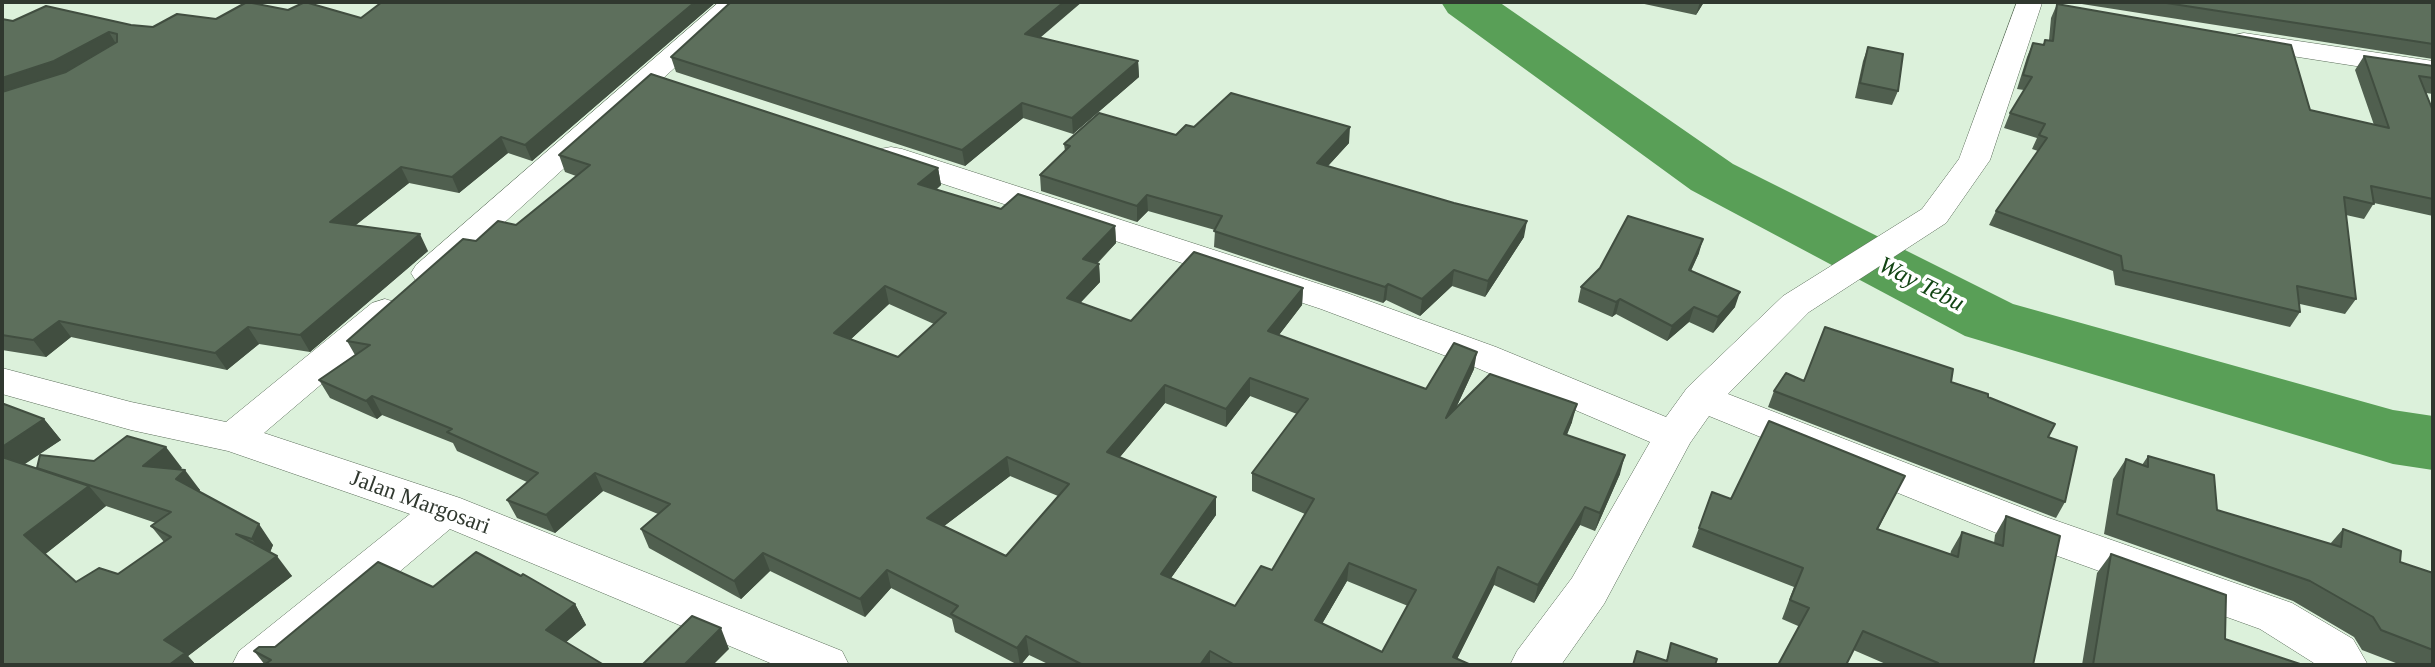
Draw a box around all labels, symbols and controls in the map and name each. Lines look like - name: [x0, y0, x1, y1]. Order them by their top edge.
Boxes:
- water label: Way Tebu: [1873, 251, 1969, 319]
- street label: Jalan Margosari: [346, 465, 494, 541]

